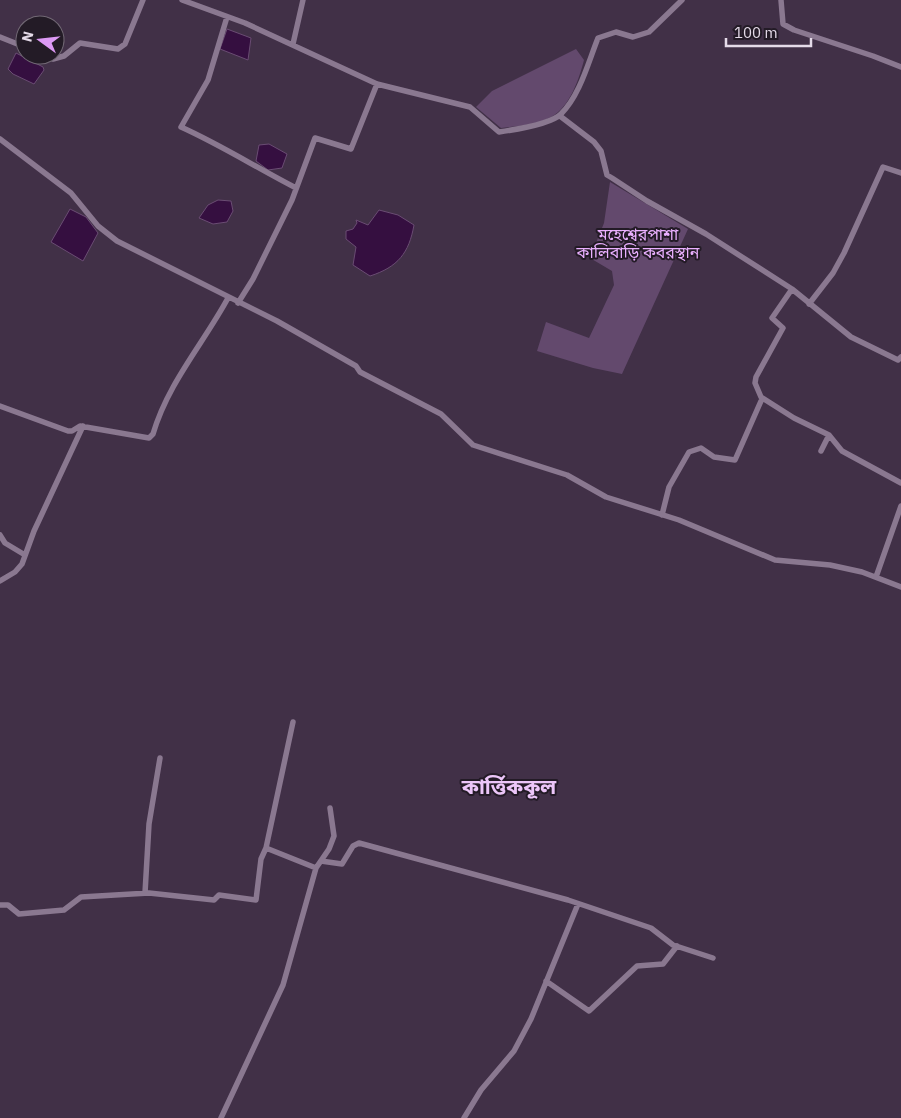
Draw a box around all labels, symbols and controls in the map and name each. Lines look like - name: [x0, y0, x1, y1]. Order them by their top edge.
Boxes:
- north arrow: [15, 15, 65, 65]
- scale bar: [726, 15, 811, 47]
- text: 100 m: [734, 23, 778, 42]
- text: N: [17, 29, 37, 44]
- park label: মহেশ্বেরপাশা কালিবাড়ি কবরস্থান: [576, 224, 700, 262]
- district label: কার্ত্তিককূল: [461, 772, 557, 800]

